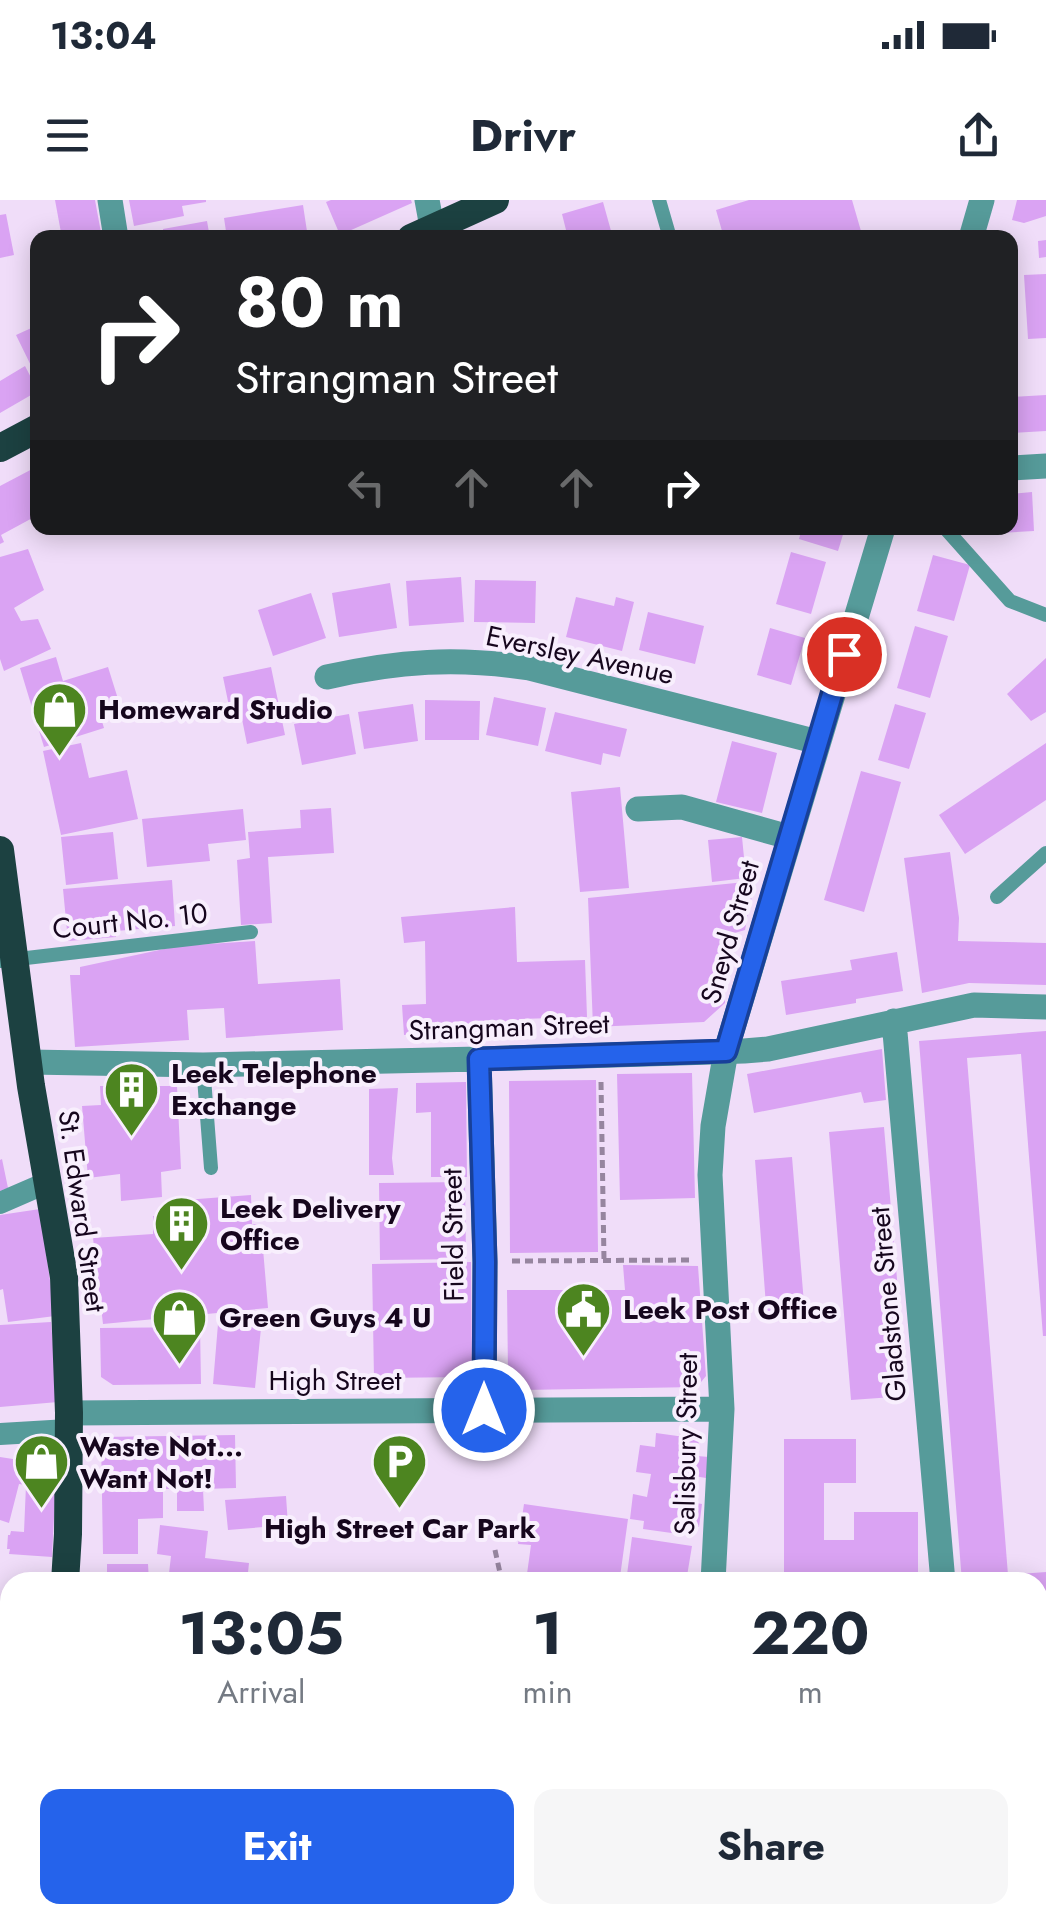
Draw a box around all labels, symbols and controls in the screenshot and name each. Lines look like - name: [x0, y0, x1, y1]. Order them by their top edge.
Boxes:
- text: 13:04: [50, 8, 157, 63]
- text: Drivr: [470, 103, 576, 168]
- icon: menu: [40, 108, 95, 163]
- icon: share: [951, 108, 1006, 163]
- text: 80 m: [235, 252, 404, 353]
- icon: right: [70, 270, 200, 400]
- text: Strangman Street: [235, 345, 558, 410]
- icon: left: [339, 460, 394, 515]
- icon: ahead: [444, 460, 499, 515]
- icon: ahead: [549, 460, 604, 515]
- icon: right: [654, 460, 709, 515]
- pin: [802, 612, 887, 697]
- street label: Eversley Avenue: [482, 615, 678, 695]
- icon: arrive: [817, 627, 872, 682]
- shop icon: Homeward Studio: [29, 679, 89, 758]
- place label: Homeward Studio: [98, 689, 333, 730]
- street label: Sneyd Street: [690, 855, 770, 1009]
- street label: Court No. 10: [50, 892, 210, 950]
- street label: Strangman Street: [408, 1003, 610, 1051]
- place label: Leek Telephone Exchange: [171, 1053, 377, 1126]
- building icon: Leek Telephone Exchange: [102, 1059, 162, 1138]
- street label: St. Edward Street: [48, 1107, 116, 1315]
- street label: Field Street: [431, 1168, 475, 1302]
- place label: Leek Delivery Office: [220, 1188, 401, 1261]
- building icon: Leek Delivery Office: [151, 1194, 211, 1273]
- street label: Gladstone Street: [859, 1205, 917, 1403]
- public building icon: Leek Post Office: [554, 1279, 614, 1358]
- shop icon: Green Guys 4 U: [150, 1287, 210, 1366]
- place label: Leek Post Office: [623, 1289, 837, 1330]
- place label: Green Guys 4 U: [219, 1297, 432, 1338]
- street label: Salisbury Street: [664, 1352, 708, 1536]
- position arrow: [432, 1358, 536, 1462]
- street label: High Street: [268, 1360, 402, 1401]
- place label: Waste Not... Want Not!: [80, 1426, 243, 1499]
- shop icon: Waste Not... Want Not!: [11, 1432, 71, 1511]
- parking icon: High Street Car Park: [370, 1432, 430, 1511]
- place label: High Street Car Park: [264, 1508, 536, 1549]
- text: 13:05: [178, 1590, 344, 1677]
- text: 1: [532, 1590, 563, 1677]
- text: 220: [751, 1590, 870, 1677]
- text: Arrival: [217, 1669, 305, 1715]
- text: min: [522, 1669, 573, 1715]
- text: m: [798, 1669, 823, 1715]
- button: Exit: [40, 1789, 514, 1904]
- button: Share: [534, 1789, 1008, 1904]

